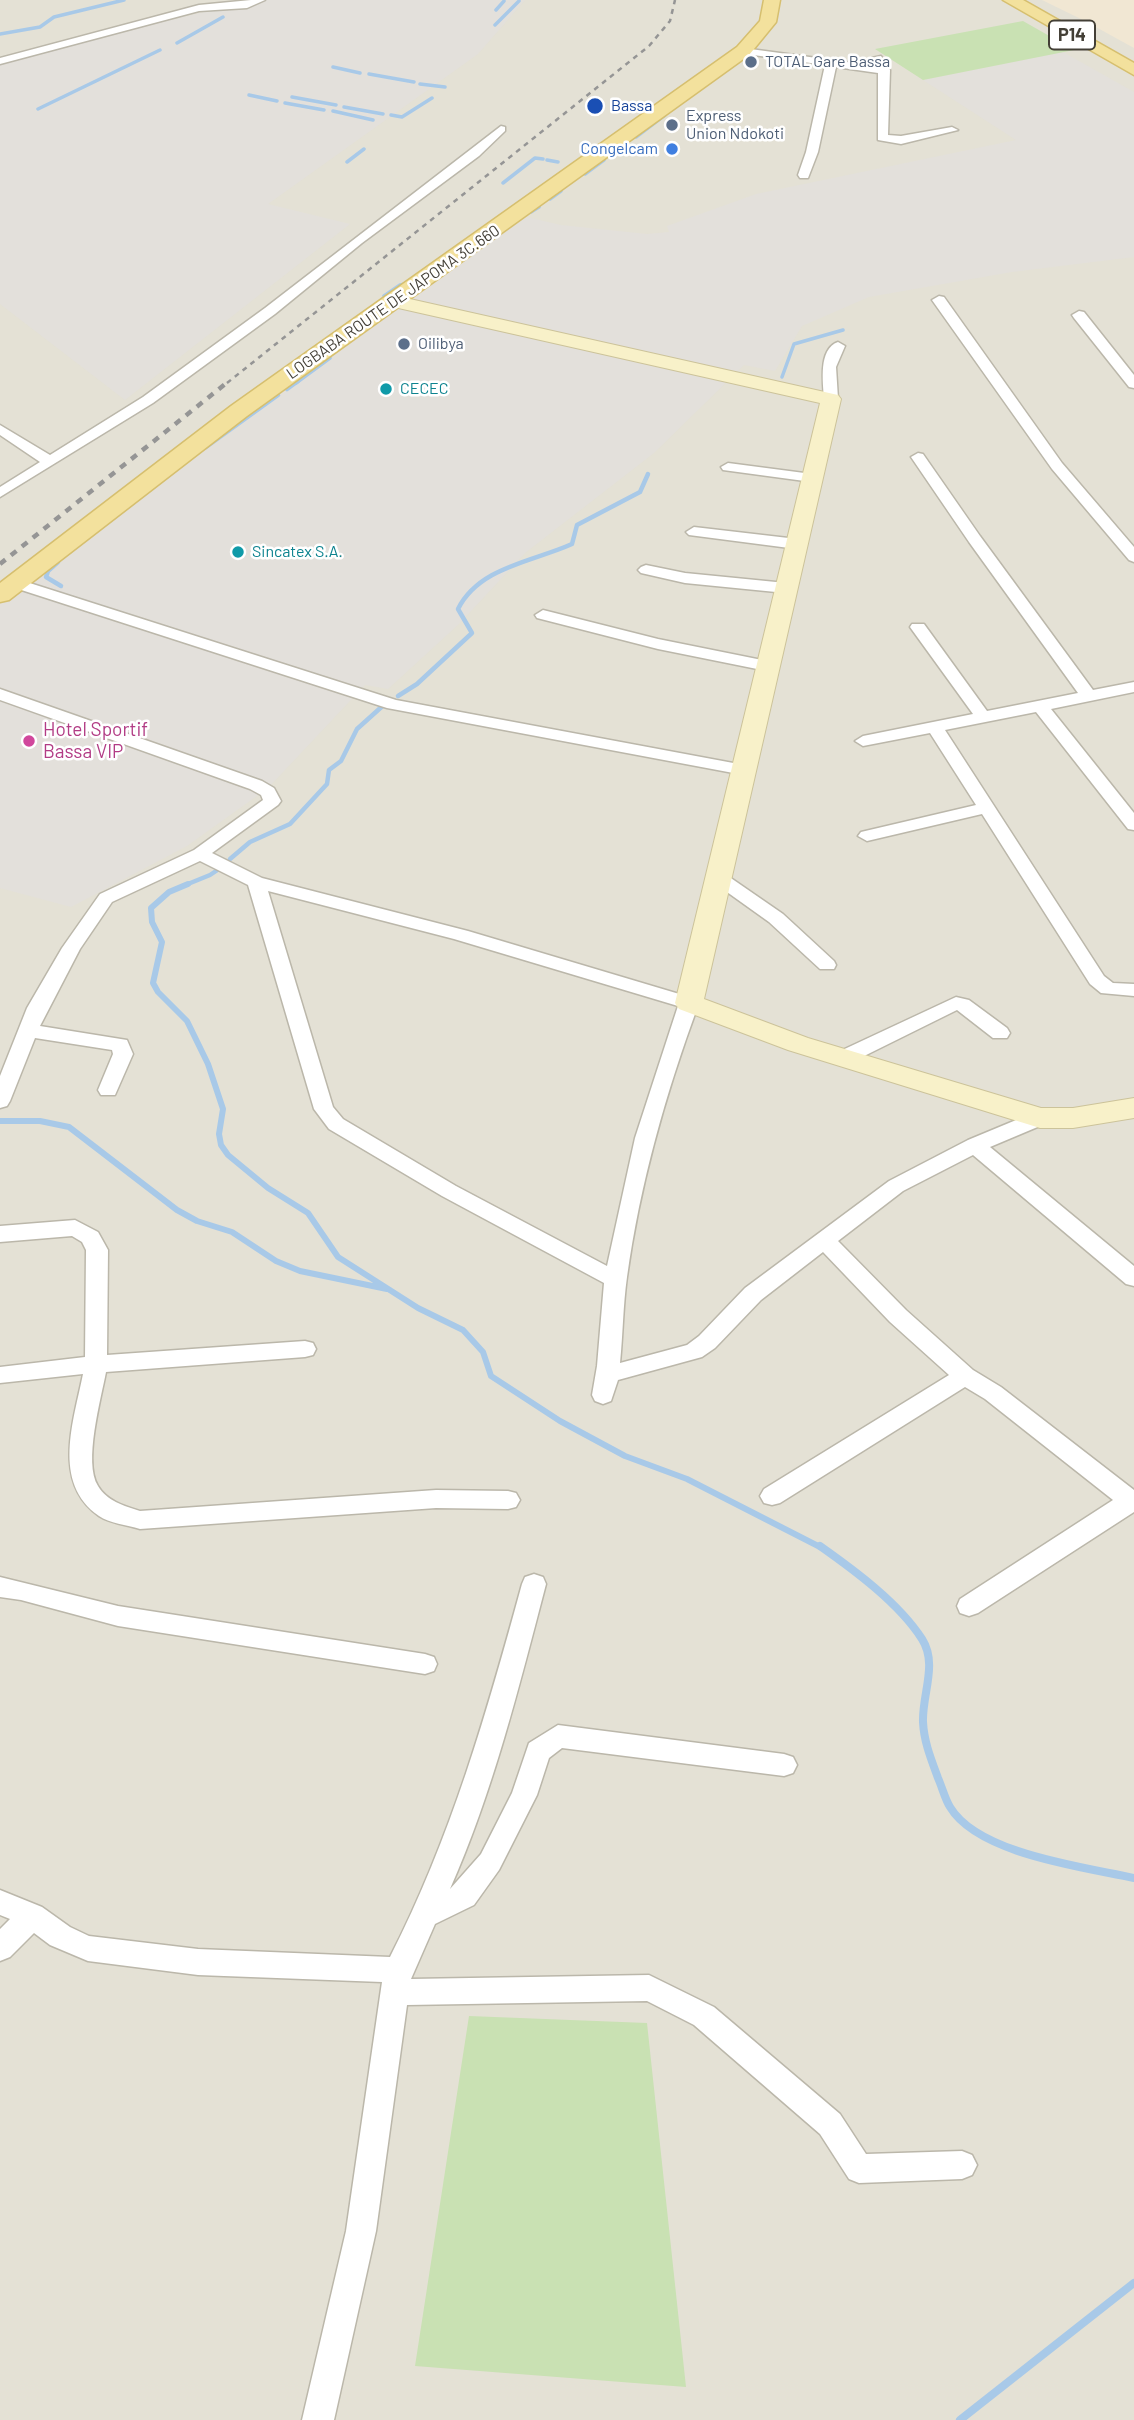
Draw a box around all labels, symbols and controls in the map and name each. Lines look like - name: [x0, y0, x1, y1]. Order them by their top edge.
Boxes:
- road number: P14: [1049, 20, 1095, 50]
- place label: TOTAL Gare Bassa: [765, 52, 890, 72]
- marker: TOTAL Gare Bassa: [743, 54, 759, 70]
- marker: Bassa: [585, 96, 605, 116]
- place label: Bassa: [611, 96, 652, 116]
- place label: Express Union Ndokoti: [686, 106, 784, 144]
- marker: Express Union Ndokoti: [664, 117, 680, 133]
- place label: Congelcam: [580, 139, 658, 159]
- marker: Congelcam: [664, 141, 680, 157]
- street label: LOGBABA ROUTE DE JAPOMA 3C.660: [283, 221, 503, 383]
- place label: Oilibya: [418, 334, 464, 354]
- marker: Oilibya: [396, 336, 412, 352]
- place label: CECEC: [400, 379, 448, 399]
- marker: CECEC: [378, 381, 394, 397]
- place label: Sincatex S.A.: [252, 542, 343, 562]
- marker: Sincatex S.A.: [230, 544, 246, 560]
- place label: Hotel Sportif Bassa VIP: [43, 719, 148, 763]
- marker: Hotel Sportif Bassa VIP: [21, 733, 37, 749]

